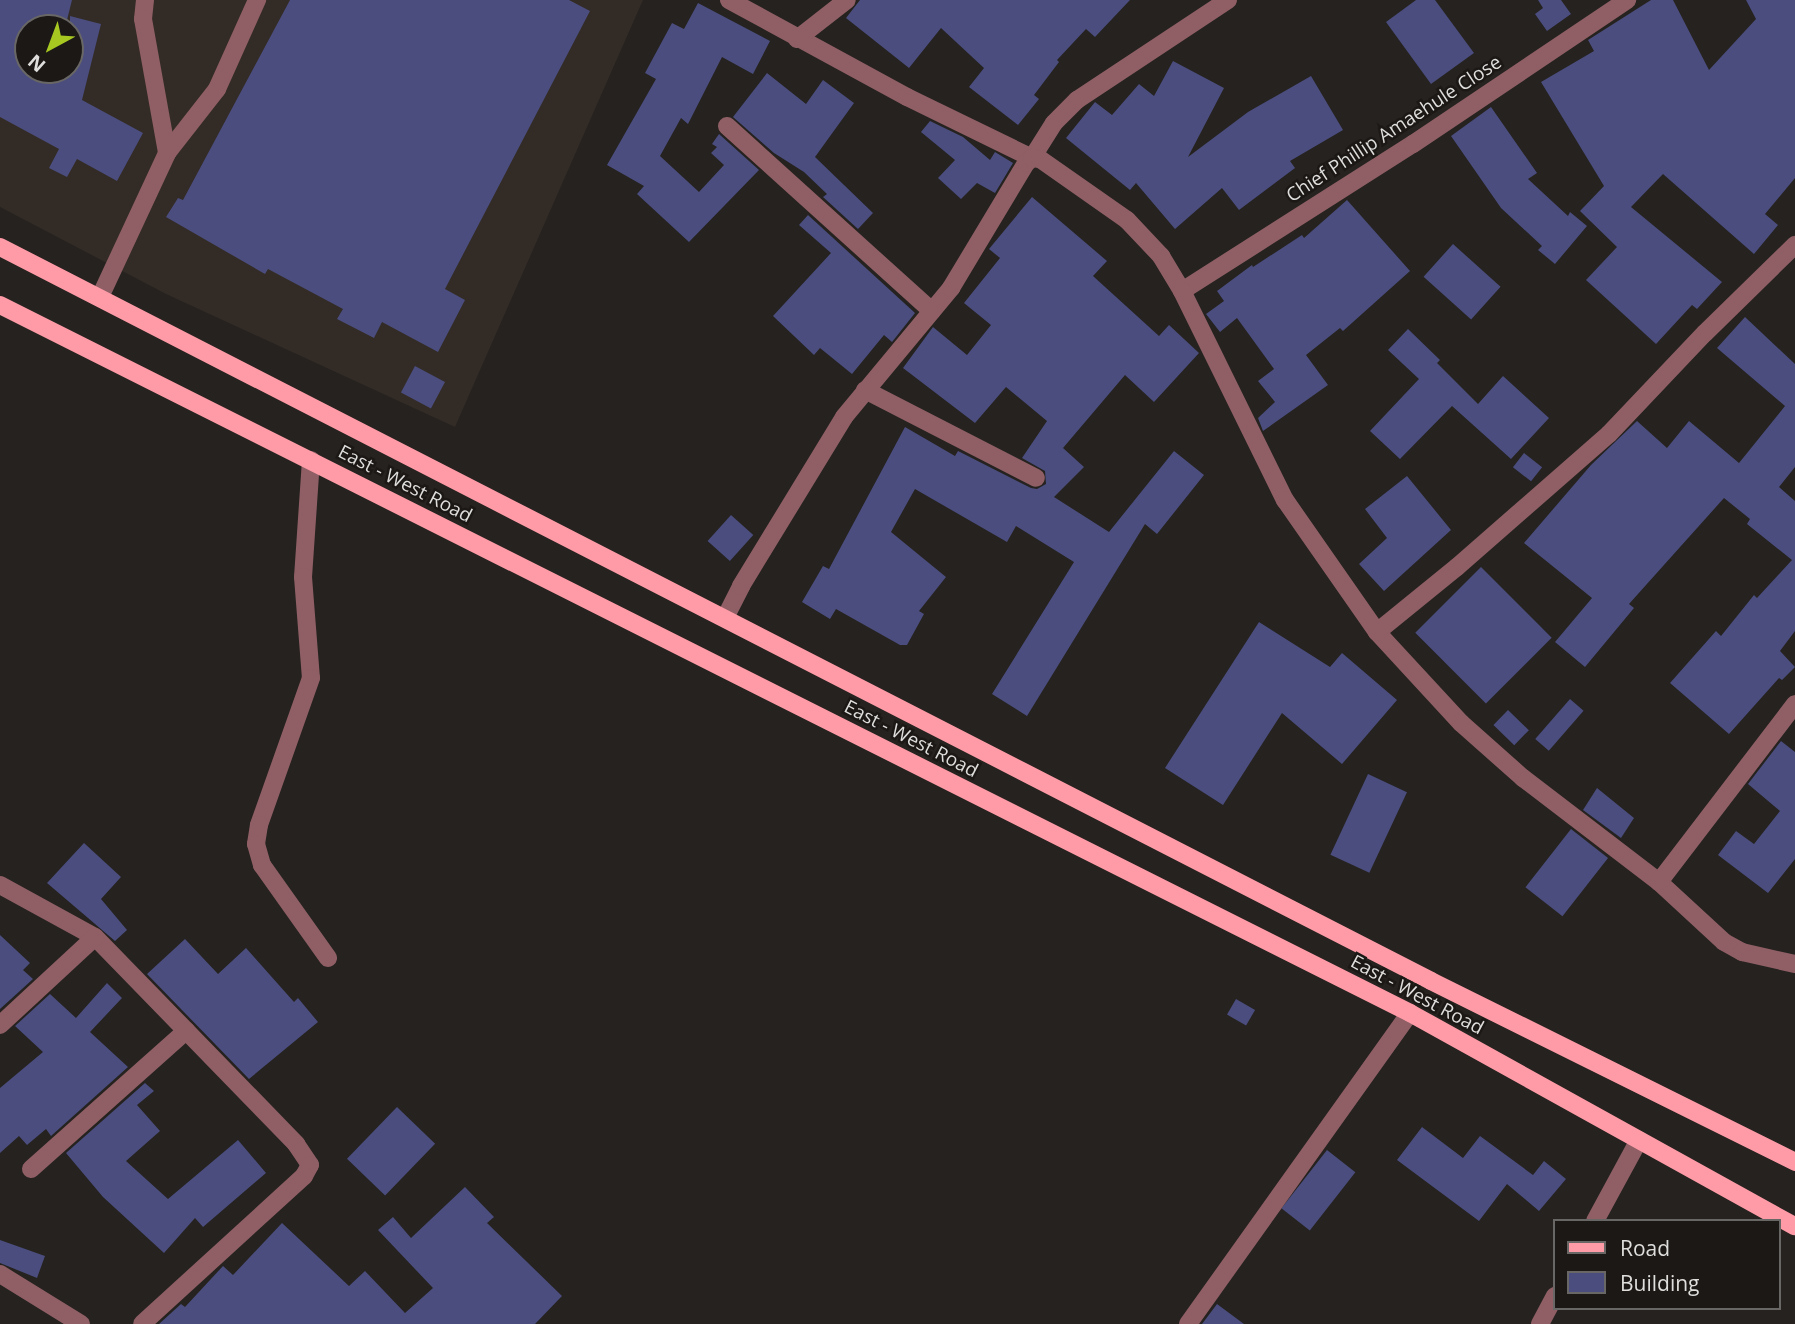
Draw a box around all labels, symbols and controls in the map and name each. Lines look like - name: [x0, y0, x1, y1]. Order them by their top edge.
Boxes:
- north arrow: [14, 14, 84, 84]
- text: N: [22, 48, 51, 78]
- street label: Chief Phillip Amaehule Close: [1282, 51, 1506, 207]
- street label: East - West Road: [334, 440, 476, 528]
- street label: East - West Road: [840, 695, 982, 783]
- street label: East - West Road: [1347, 950, 1487, 1040]
- legend: [1554, 1219, 1781, 1310]
- text: Road: [1620, 1234, 1670, 1262]
- text: Building: [1620, 1269, 1699, 1297]

